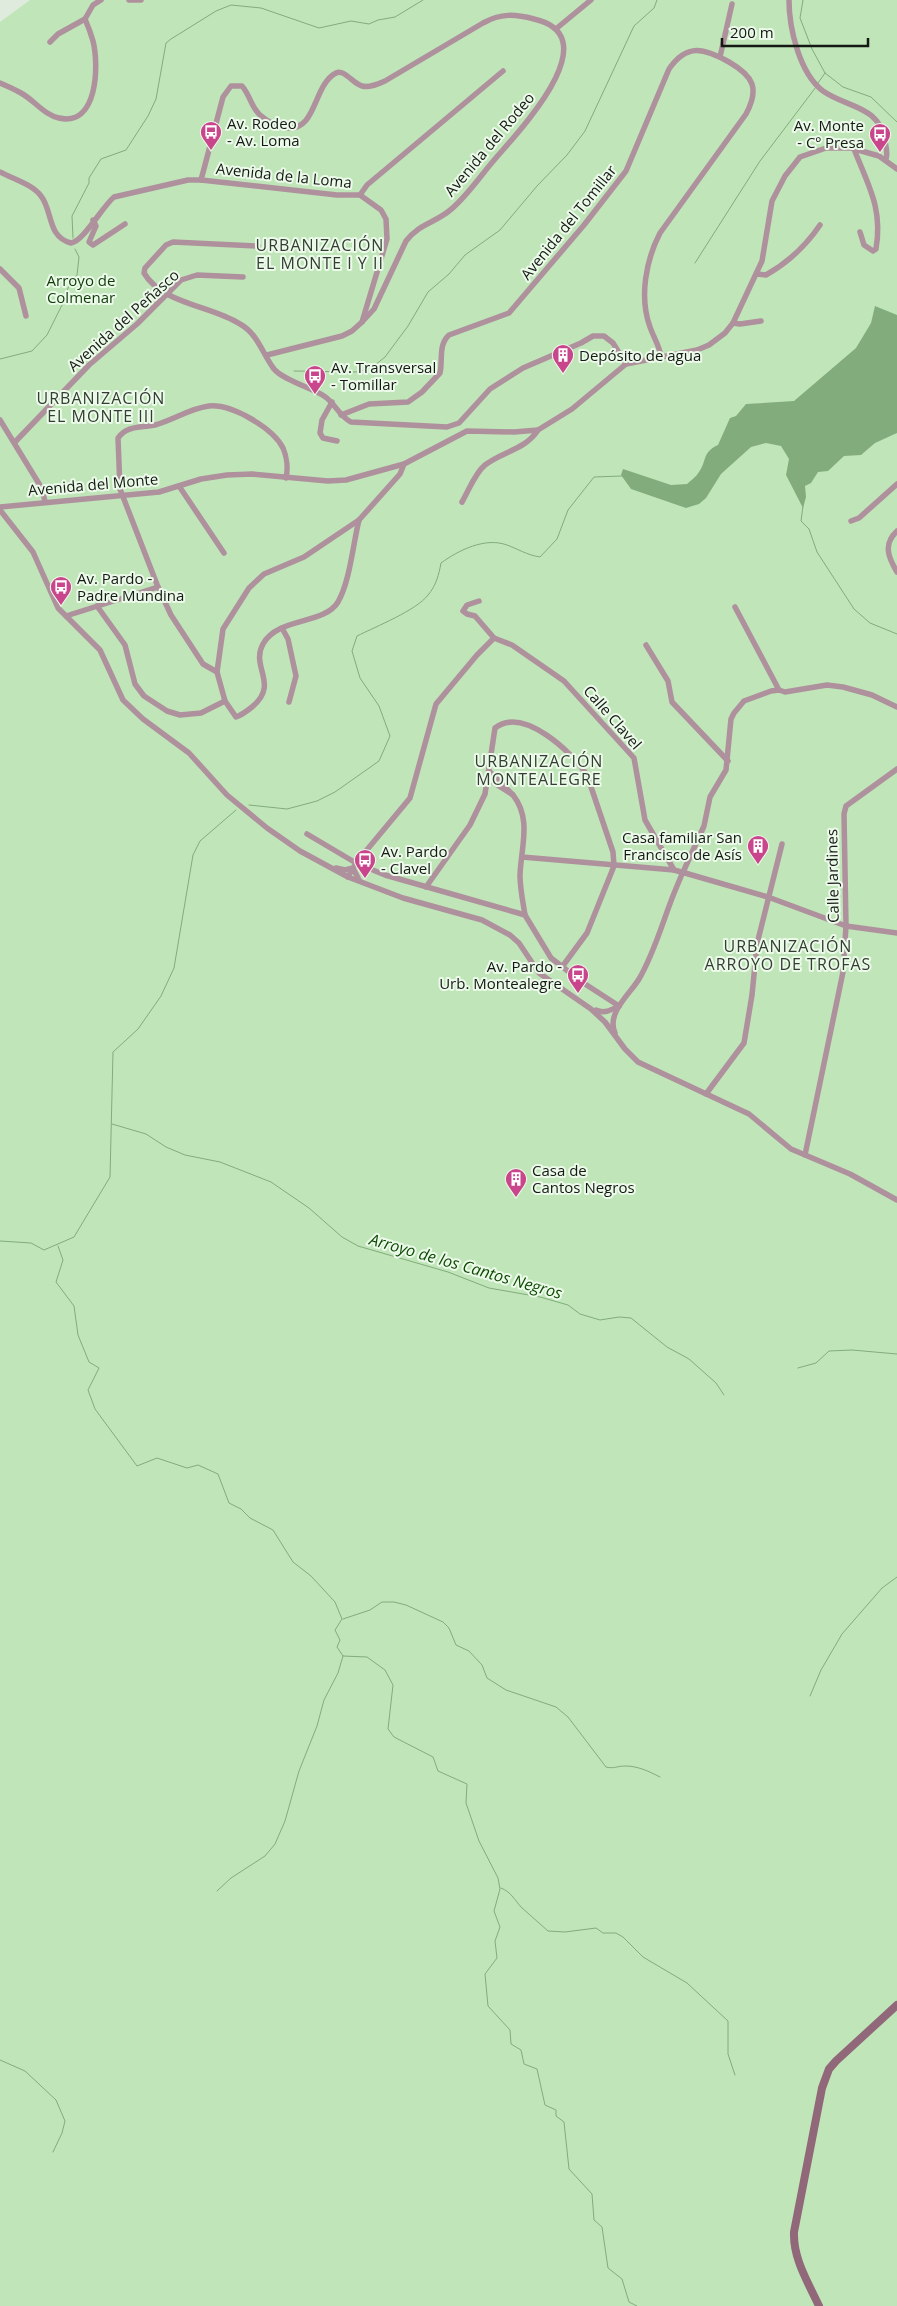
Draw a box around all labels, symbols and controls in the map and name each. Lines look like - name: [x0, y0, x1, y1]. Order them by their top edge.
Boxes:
- scale bar: [722, 15, 868, 47]
- text: 200 m: [730, 22, 774, 42]
- street label: Avenida del Rodeo: [440, 88, 538, 200]
- place label: Av. Rodeo - Av. Loma: [227, 113, 300, 150]
- place label: Av. Monte - Cº Presa: [794, 115, 864, 152]
- bus stop icon: Av. Rodeo - Av. Loma: [199, 120, 223, 151]
- bus stop icon: Av. Monte - Cº Presa: [868, 122, 892, 153]
- street label: Avenida de la Loma: [215, 158, 353, 192]
- street label: Avenida del Tomillar: [516, 160, 620, 284]
- district label: URBANIZACIÓN EL MONTE I Y II: [256, 234, 384, 274]
- street label: Avenida del Peñasco: [63, 265, 183, 375]
- park label: Arroyo de Colmenar: [47, 270, 115, 307]
- building icon: Depósito de agua: [551, 343, 575, 374]
- place label: Depósito de agua: [579, 345, 701, 365]
- place label: Av. Transversal - Tomillar: [331, 357, 436, 394]
- bus stop icon: Av. Transversal - Tomillar: [303, 364, 327, 395]
- district label: URBANIZACIÓN EL MONTE III: [37, 387, 165, 427]
- street label: Avenida del Monte: [27, 468, 159, 500]
- place label: Av. Pardo - Padre Mundina: [77, 568, 184, 605]
- bus stop icon: Av. Pardo - Padre Mundina: [49, 575, 73, 606]
- street label: Calle Clavel: [580, 681, 646, 753]
- district label: URBANIZACIÓN MONTEALEGRE: [475, 750, 603, 790]
- place label: Casa familiar San Francisco de Asís: [622, 827, 742, 864]
- street label: Calle Jardines: [821, 829, 843, 923]
- building icon: Casa familiar San Francisco de Asís: [746, 834, 770, 865]
- place label: Av. Pardo - Clavel: [381, 841, 448, 878]
- bus stop icon: Av. Pardo - Clavel: [353, 848, 377, 879]
- district label: URBANIZACIÓN ARROYO DE TROFAS: [705, 935, 871, 975]
- place label: Av. Pardo - Urb. Montealegre: [439, 956, 562, 993]
- bus stop icon: Av. Pardo - Urb. Montealegre: [566, 963, 590, 994]
- place label: Casa de Cantos Negros: [532, 1160, 635, 1197]
- building icon: Casa de Cantos Negros: [504, 1167, 528, 1198]
- water label: Arroyo de los Cantos Negros: [366, 1228, 565, 1304]

